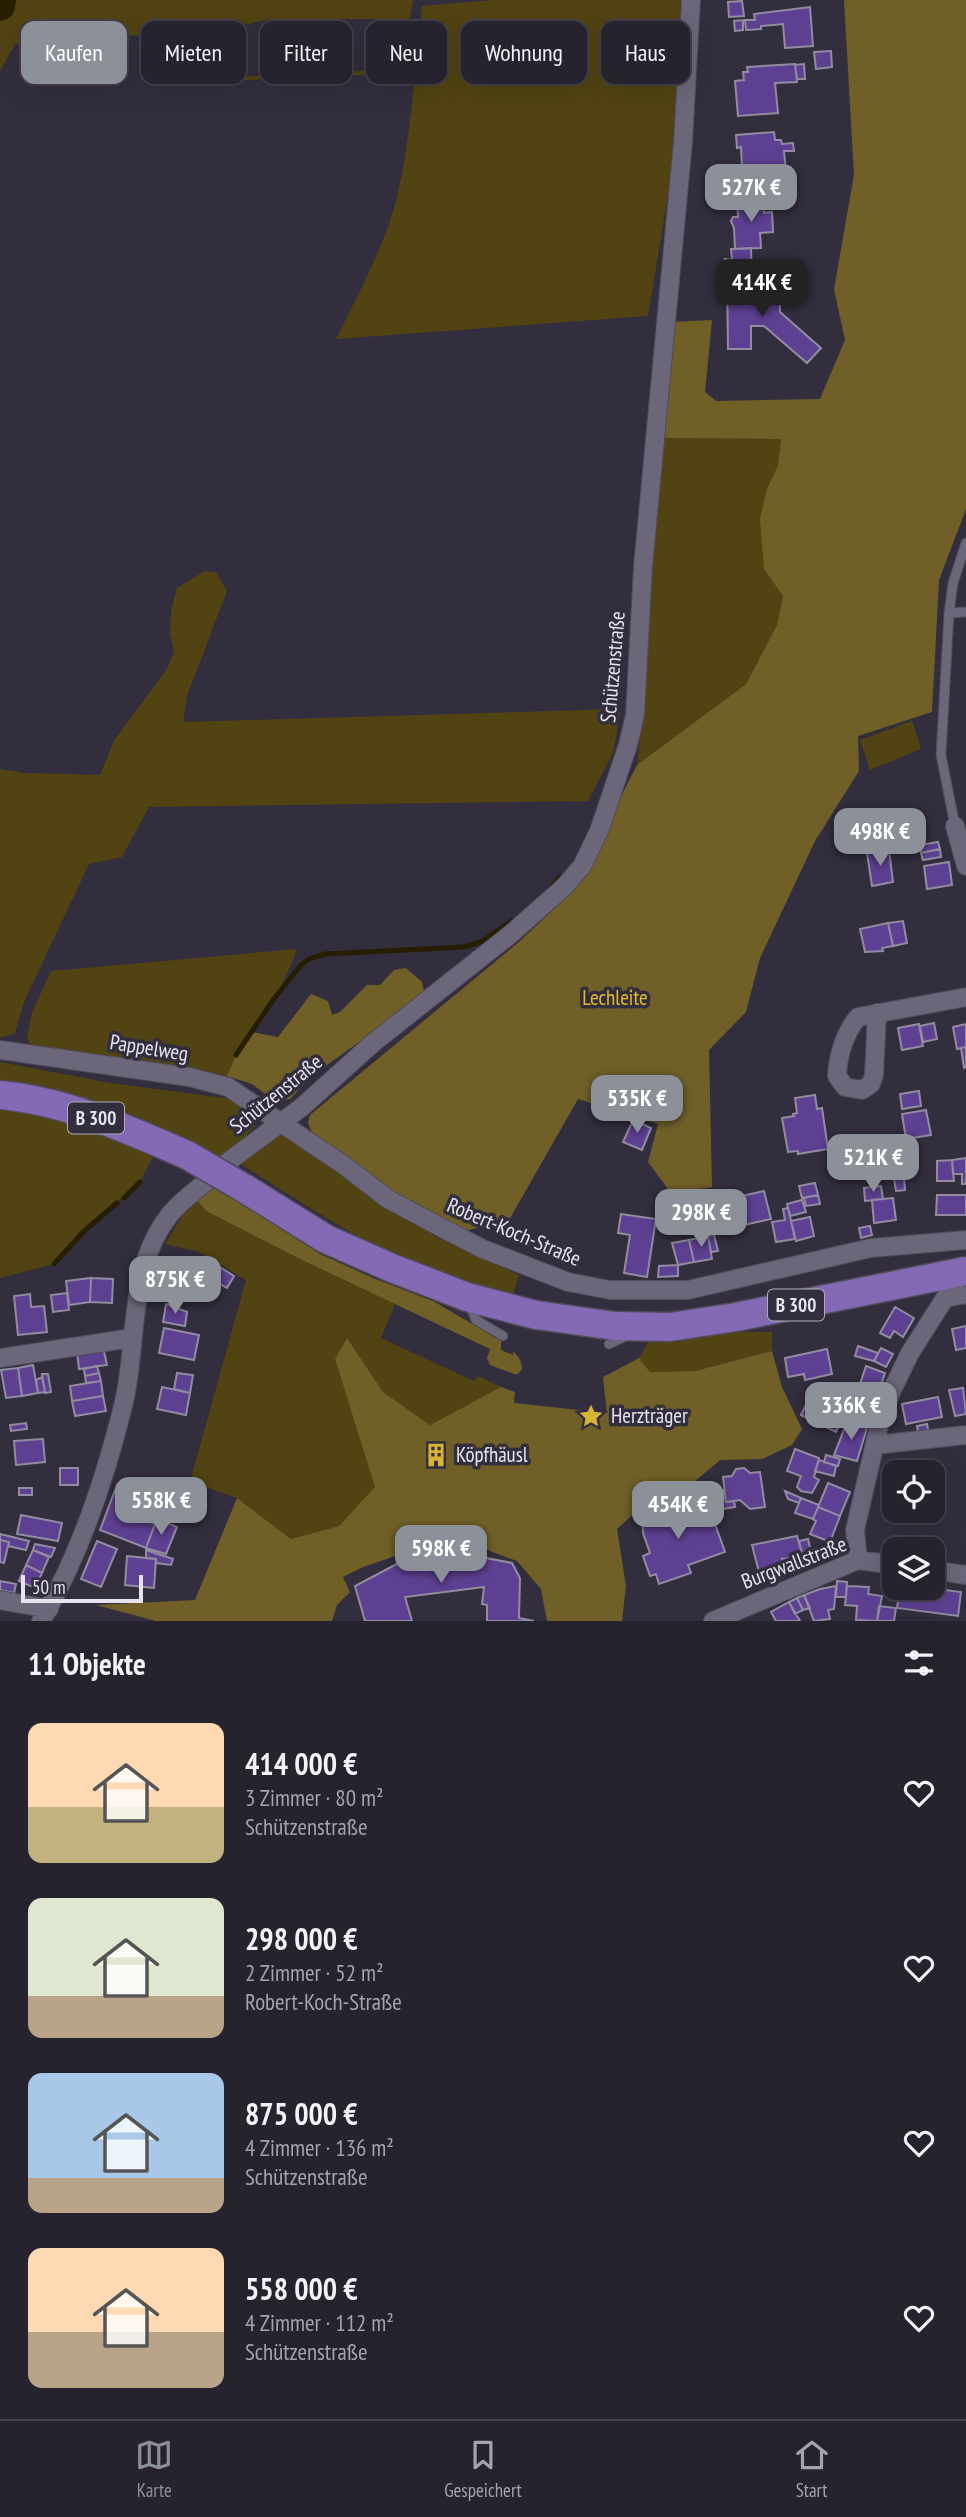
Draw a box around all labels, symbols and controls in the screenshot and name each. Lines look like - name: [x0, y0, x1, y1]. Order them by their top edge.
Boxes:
- chip: Kaufen: [21, 21, 127, 84]
- chip: Mieten: [141, 21, 246, 84]
- chip: Filter: [260, 21, 352, 84]
- chip: Neu: [366, 21, 447, 84]
- chip: Wohnung: [461, 21, 587, 84]
- chip: Haus: [601, 21, 690, 84]
- pin: 527K €: [694, 164, 808, 224]
- text: 527K €: [721, 172, 781, 201]
- pin: 414K €: [705, 260, 819, 319]
- text: 414K €: [732, 267, 792, 296]
- street label: Schützenstraße: [594, 610, 631, 724]
- pin: 498K €: [823, 808, 937, 868]
- text: 498K €: [850, 816, 910, 845]
- park label: Lechleite: [582, 984, 648, 1011]
- street label: Pappelweg: [108, 1028, 190, 1067]
- street label: Schützenstraße: [224, 1048, 328, 1139]
- pin: 535K €: [580, 1076, 694, 1135]
- text: 535K €: [607, 1083, 667, 1112]
- road number: B 300: [68, 1102, 124, 1134]
- pin: 521K €: [816, 1134, 930, 1194]
- text: 521K €: [843, 1142, 903, 1171]
- pin: 298K €: [644, 1190, 758, 1249]
- street label: Robert-Koch-Straße: [443, 1191, 585, 1272]
- text: 298K €: [671, 1197, 731, 1226]
- pin: 875K €: [118, 1256, 232, 1316]
- text: 875K €: [145, 1264, 205, 1293]
- road number: B 300: [768, 1289, 824, 1320]
- pin: 336K €: [794, 1382, 908, 1442]
- text: 336K €: [821, 1390, 881, 1419]
- place icon: Herzträger: [577, 1402, 605, 1430]
- place label: Herzträger: [611, 1402, 688, 1429]
- building icon: Köpfhäusl: [422, 1441, 450, 1469]
- place label: Köpfhäusl: [456, 1441, 528, 1468]
- map controls: [882, 1460, 945, 1600]
- button: locate: [882, 1460, 945, 1523]
- pin: 558K €: [104, 1478, 218, 1537]
- pin: 454K €: [621, 1482, 735, 1541]
- text: 558K €: [131, 1485, 191, 1514]
- text: 454K €: [648, 1489, 708, 1518]
- pin: 598K €: [384, 1526, 498, 1585]
- street label: Burgwallstraße: [737, 1530, 850, 1595]
- text: 598K €: [411, 1533, 471, 1562]
- button: layers: [882, 1537, 945, 1600]
- scale bar: [21, 1572, 144, 1604]
- text: 50 m: [32, 1575, 66, 1599]
- text: 11 Objekte: [28, 1644, 146, 1683]
- icon: filters: [900, 1644, 938, 1682]
- text: 414 000 €: [245, 1744, 358, 1783]
- icon: home: [84, 1751, 168, 1835]
- icon: heart: [900, 1774, 938, 1812]
- text: 3 Zimmer · 80 m²: [245, 1783, 383, 1812]
- text: Schützenstraße: [245, 1812, 367, 1841]
- text: 298 000 €: [245, 1919, 358, 1958]
- icon: home: [84, 1926, 168, 2010]
- icon: heart: [900, 1949, 938, 1987]
- text: 2 Zimmer · 52 m²: [245, 1958, 383, 1987]
- text: Robert-Koch-Straße: [245, 1987, 402, 2016]
- text: 875 000 €: [245, 2094, 358, 2133]
- icon: home: [84, 2101, 168, 2185]
- icon: heart: [900, 2124, 938, 2162]
- text: 4 Zimmer · 136 m²: [245, 2133, 394, 2162]
- text: Schützenstraße: [245, 2162, 367, 2191]
- text: 558 000 €: [245, 2269, 358, 2308]
- icon: home: [84, 2276, 168, 2360]
- icon: heart: [900, 2299, 938, 2337]
- text: 4 Zimmer · 112 m²: [245, 2308, 394, 2337]
- text: Schützenstraße: [245, 2337, 367, 2366]
- tab: Karte: [135, 2436, 173, 2502]
- tab: Gespeichert: [444, 2436, 522, 2502]
- tab: Start: [793, 2436, 831, 2502]

